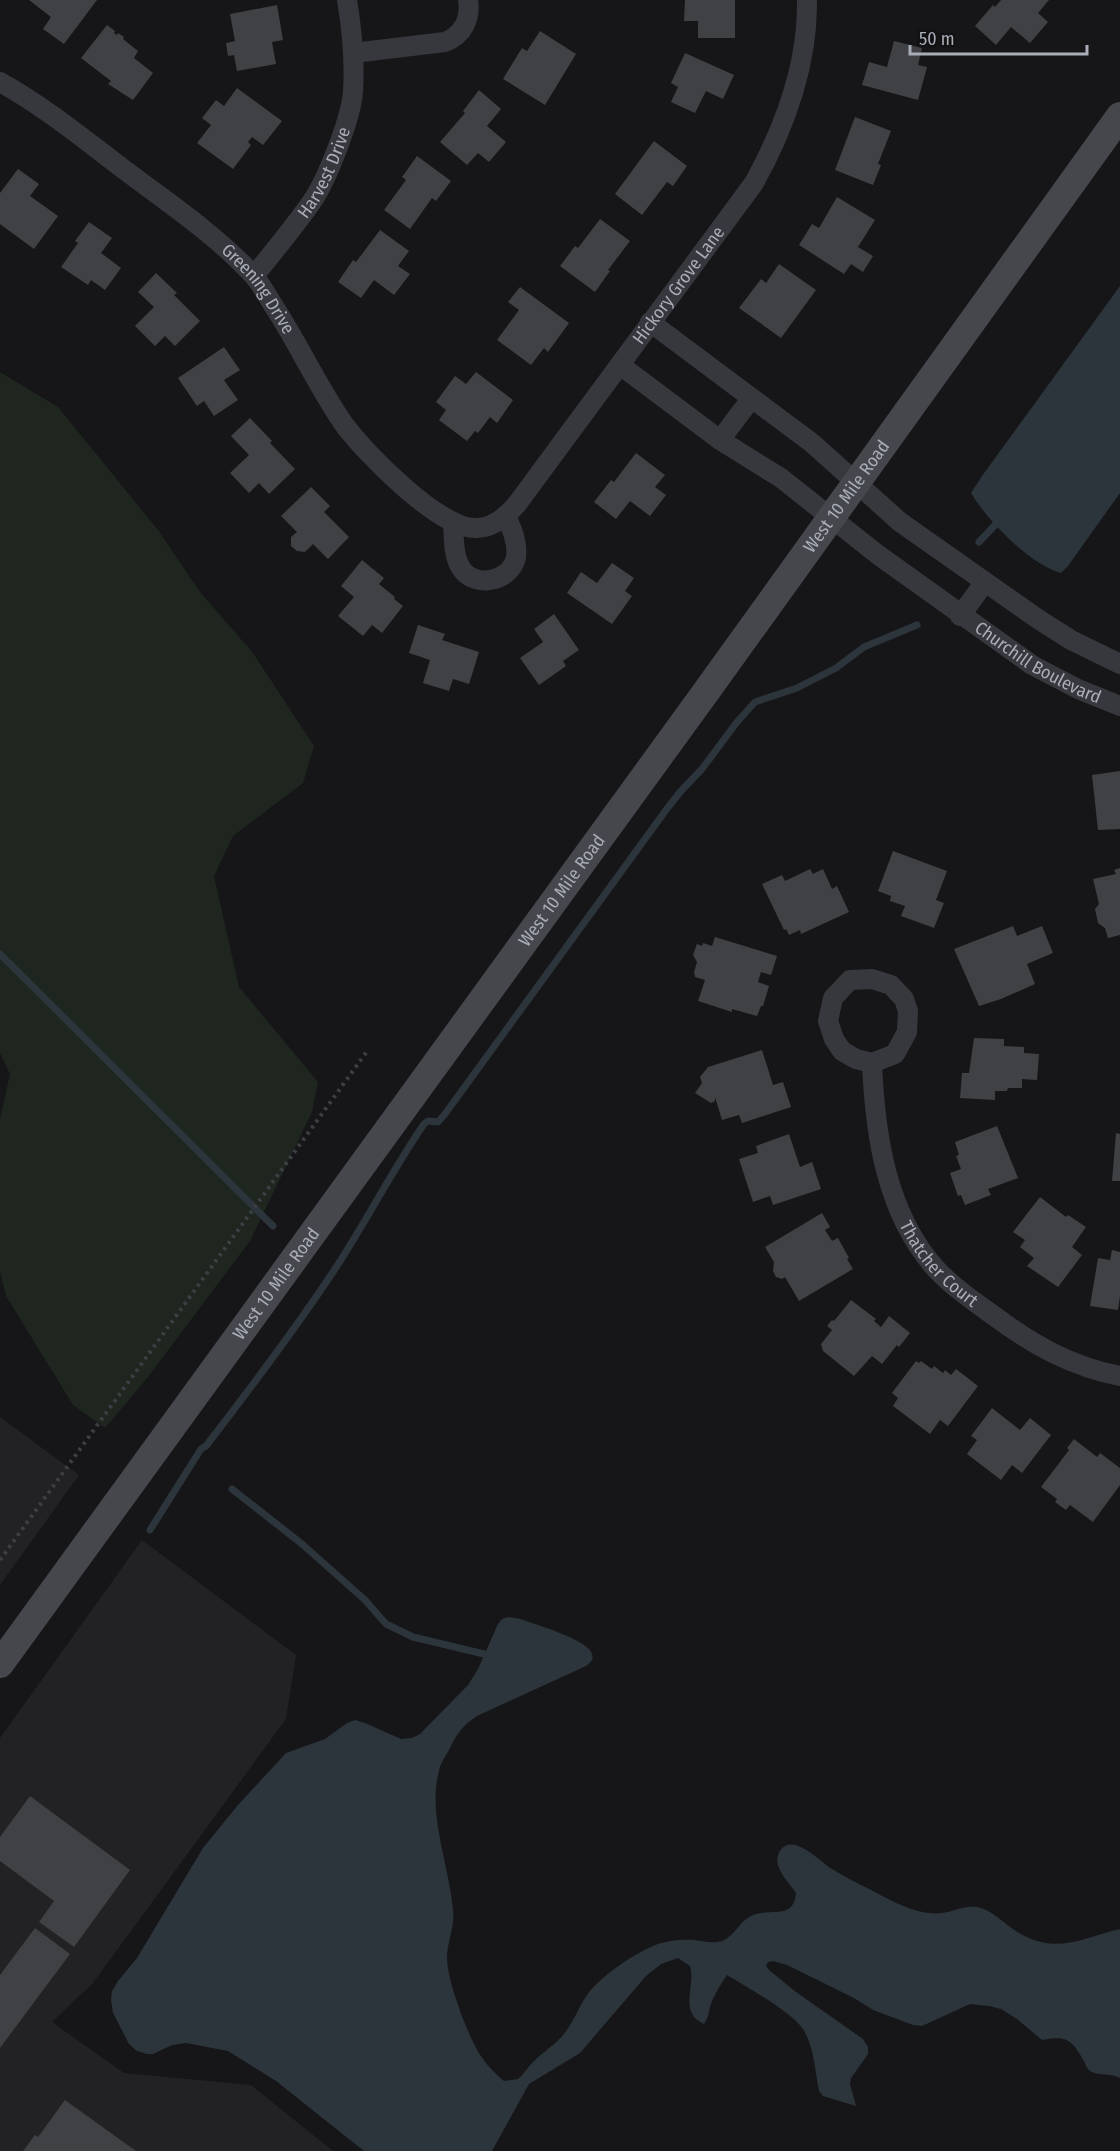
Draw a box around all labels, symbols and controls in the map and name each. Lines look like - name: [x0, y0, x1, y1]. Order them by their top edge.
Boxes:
- scale bar: [910, 18, 1087, 56]
- text: 50 m: [919, 28, 955, 50]
- street label: Harvest Drive: [293, 124, 355, 222]
- street label: Hickory Grove Lane: [628, 222, 729, 349]
- street label: Greening Drive: [217, 239, 299, 338]
- street label: West 10 Mile Road: [799, 436, 894, 557]
- street label: Churchill Boulevard: [971, 617, 1104, 708]
- street label: West 10 Mile Road: [514, 830, 610, 951]
- street label: Thatcher Court: [895, 1217, 982, 1312]
- street label: West 10 Mile Road: [228, 1223, 324, 1344]

